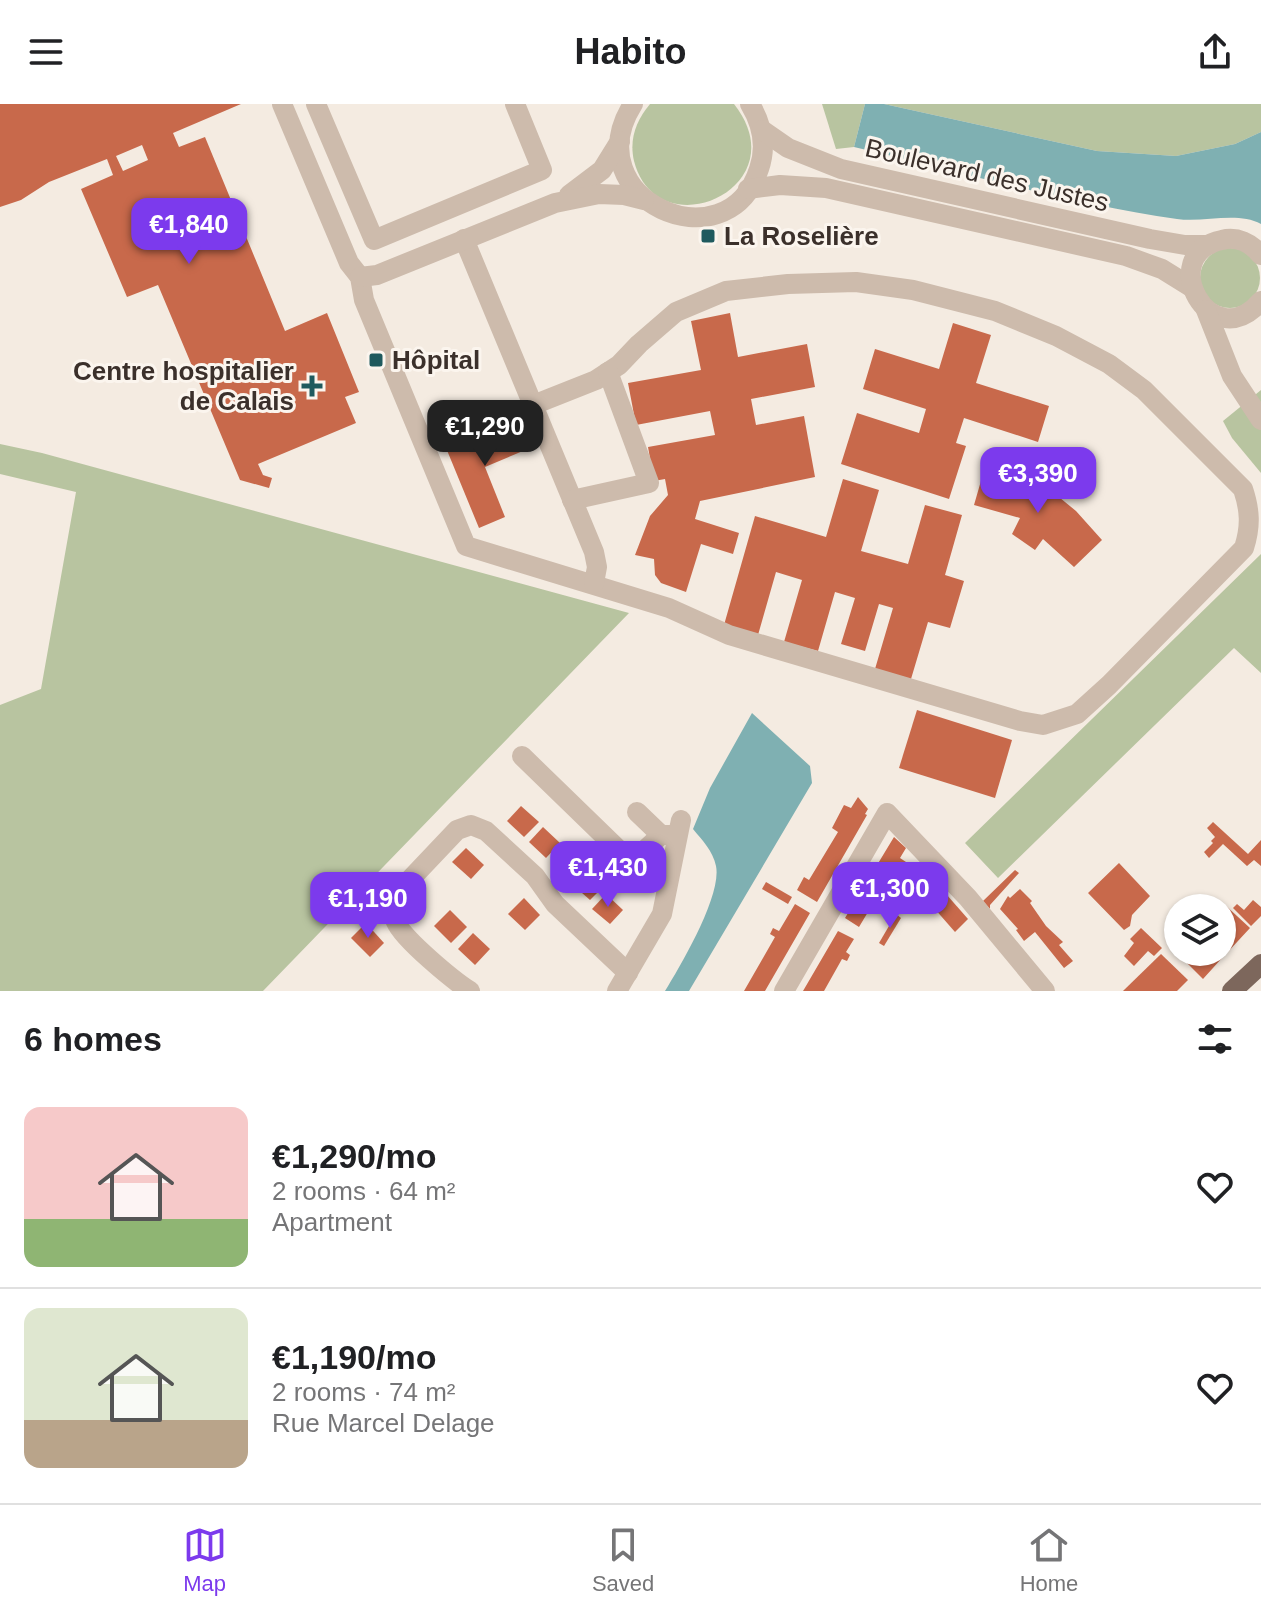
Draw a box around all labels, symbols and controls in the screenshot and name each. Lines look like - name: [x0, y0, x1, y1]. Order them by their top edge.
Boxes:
- icon: menu: [24, 30, 68, 74]
- icon: share: [1193, 30, 1237, 74]
- text: Habito: [575, 31, 687, 72]
- street label: Boulevard des Justes: [863, 132, 1111, 218]
- pin: €1,840: [124, 198, 254, 266]
- text: €1,840: [149, 209, 229, 239]
- place label: La Roselière: [724, 221, 879, 251]
- marker: La Roselière: [699, 227, 717, 245]
- place label: Hôpital: [392, 345, 480, 375]
- marker: Hôpital: [367, 351, 385, 369]
- place label: Centre hospitalier de Calais: [73, 356, 294, 416]
- marker: Centre hospitalier de Calais: [301, 375, 323, 397]
- pin: €1,290: [420, 400, 550, 468]
- text: €1,290: [445, 411, 525, 441]
- pin: €3,390: [973, 447, 1103, 515]
- text: €3,390: [998, 458, 1078, 488]
- pin: €1,430: [543, 841, 673, 909]
- text: €1,430: [568, 852, 648, 882]
- pin: €1,300: [825, 862, 955, 930]
- pin: €1,190: [303, 872, 433, 940]
- text: €1,300: [850, 873, 930, 903]
- text: €1,190: [328, 883, 408, 913]
- map controls: [1164, 894, 1236, 966]
- button: layers: [1164, 894, 1236, 966]
- icon: filters: [1193, 1017, 1237, 1061]
- text: 6 homes: [24, 1020, 162, 1058]
- text: €1,290/mo: [272, 1137, 436, 1175]
- icon: home: [88, 1139, 184, 1235]
- icon: heart: [1193, 1165, 1237, 1209]
- text: 2 rooms · 64 m²: [272, 1176, 456, 1206]
- text: Apartment: [272, 1207, 392, 1237]
- text: €1,190/mo: [272, 1338, 436, 1376]
- icon: home: [88, 1340, 184, 1436]
- icon: heart: [1193, 1366, 1237, 1410]
- text: 2 rooms · 74 m²: [272, 1377, 456, 1407]
- text: Rue Marcel Delage: [272, 1408, 495, 1438]
- tab: Map: [183, 1523, 227, 1597]
- tab: Saved: [592, 1523, 654, 1597]
- tab: Home: [1020, 1523, 1078, 1597]

